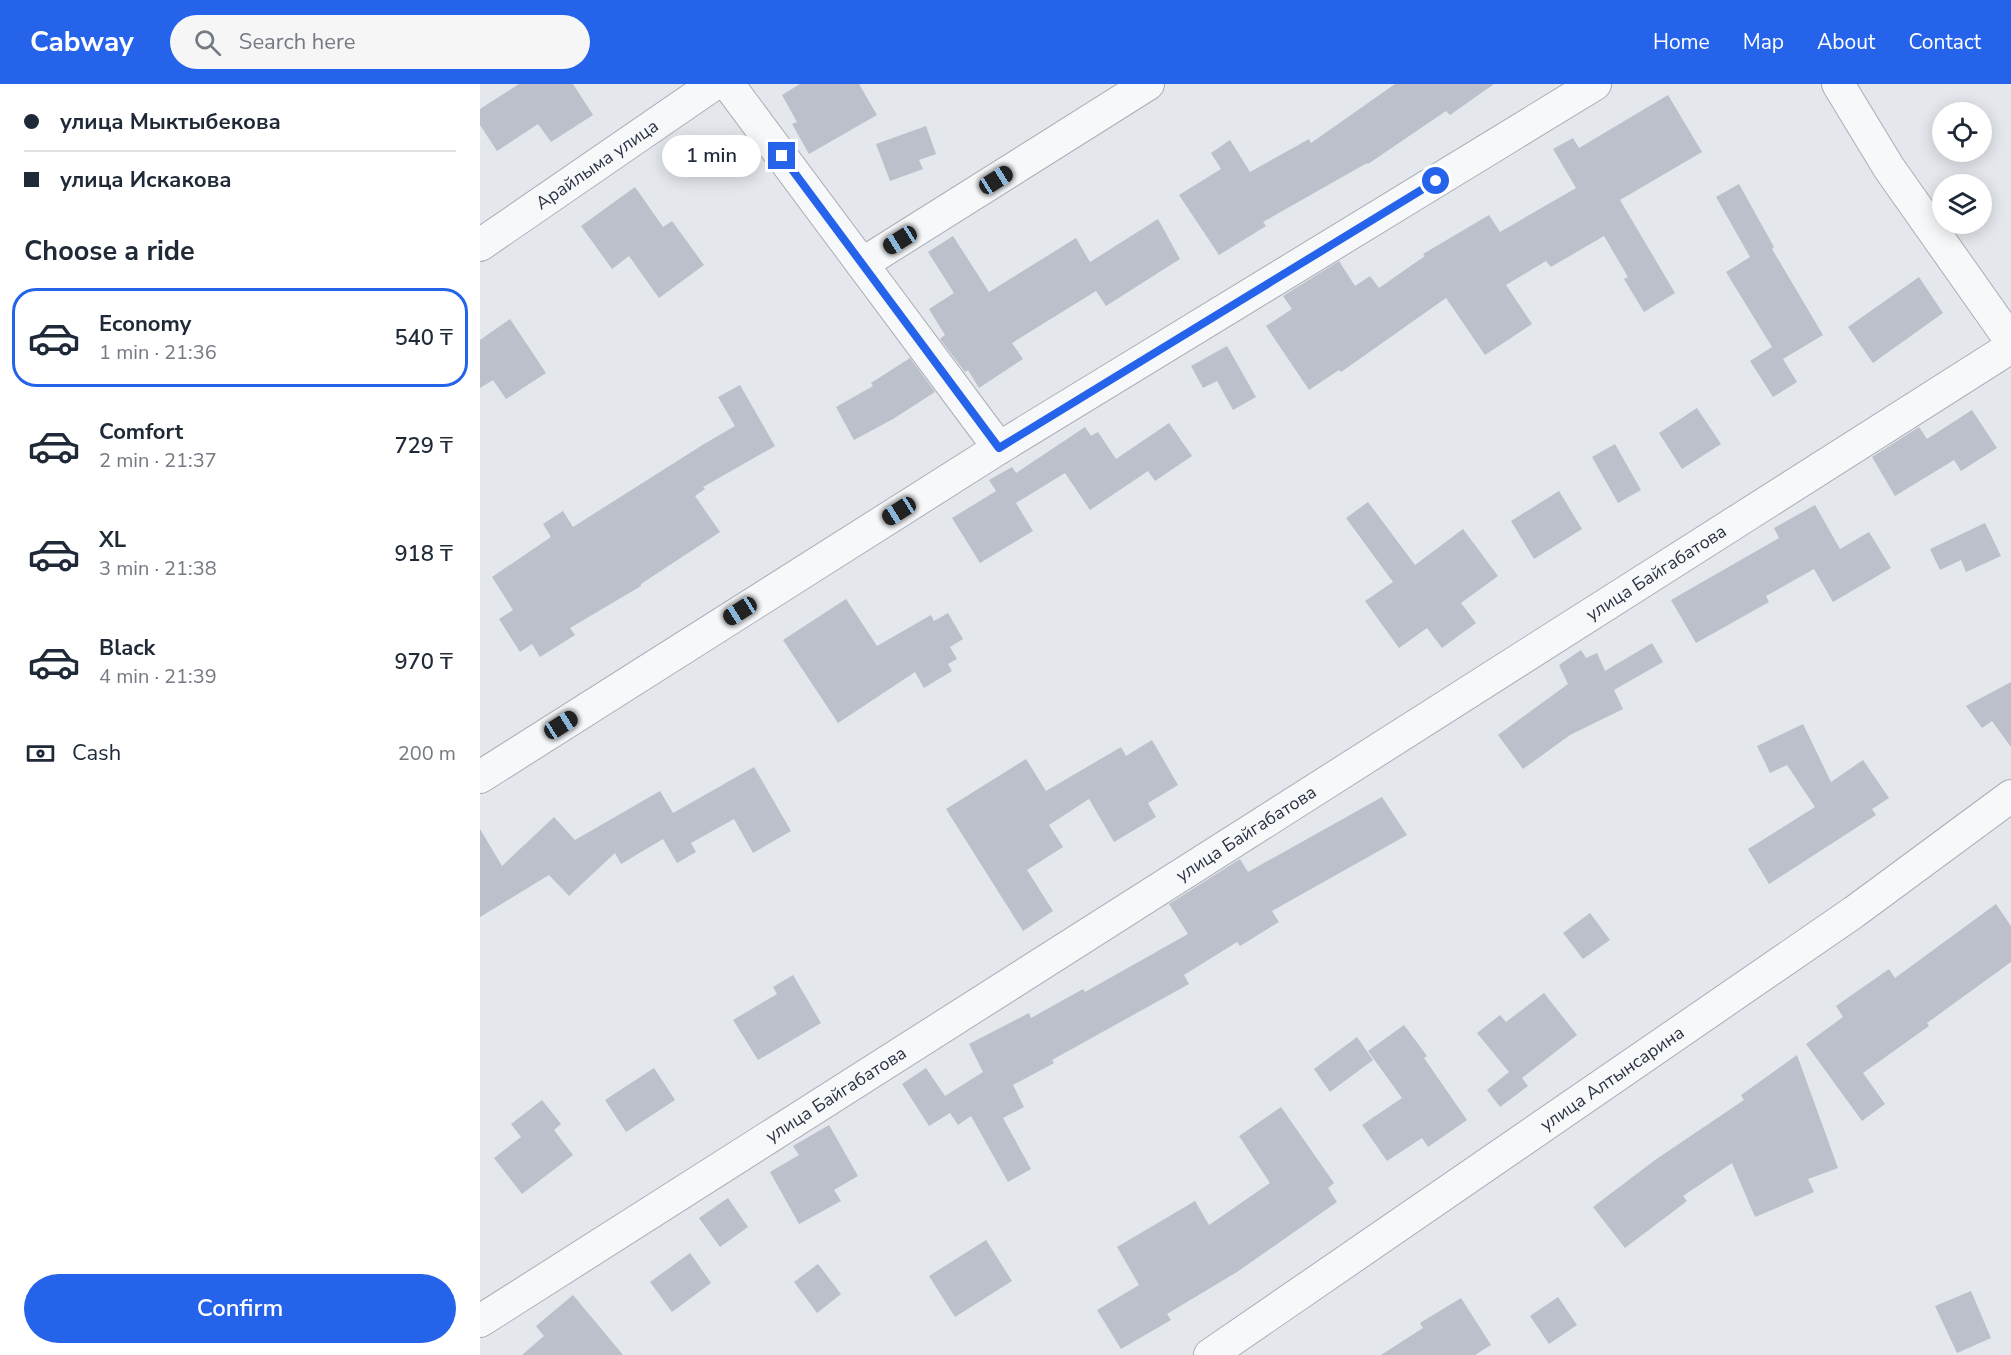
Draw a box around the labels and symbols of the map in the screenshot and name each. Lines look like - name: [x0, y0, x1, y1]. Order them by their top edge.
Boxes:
- street label: Арайлыма улица: [531, 114, 663, 215]
- callout: 1 min: [662, 135, 761, 177]
- route end: [768, 142, 795, 169]
- car: [976, 163, 1016, 197]
- route start: [1422, 167, 1449, 194]
- car: [880, 223, 920, 257]
- car: [879, 494, 919, 528]
- street label: улица Байгабатова: [1581, 519, 1731, 626]
- car: [720, 594, 760, 628]
- car: [541, 708, 581, 742]
- street label: улица Байгабатова: [1171, 780, 1321, 887]
- street label: улица Алтынсарина: [1535, 1020, 1689, 1136]
- street label: улица Байгабатова: [761, 1041, 911, 1148]

